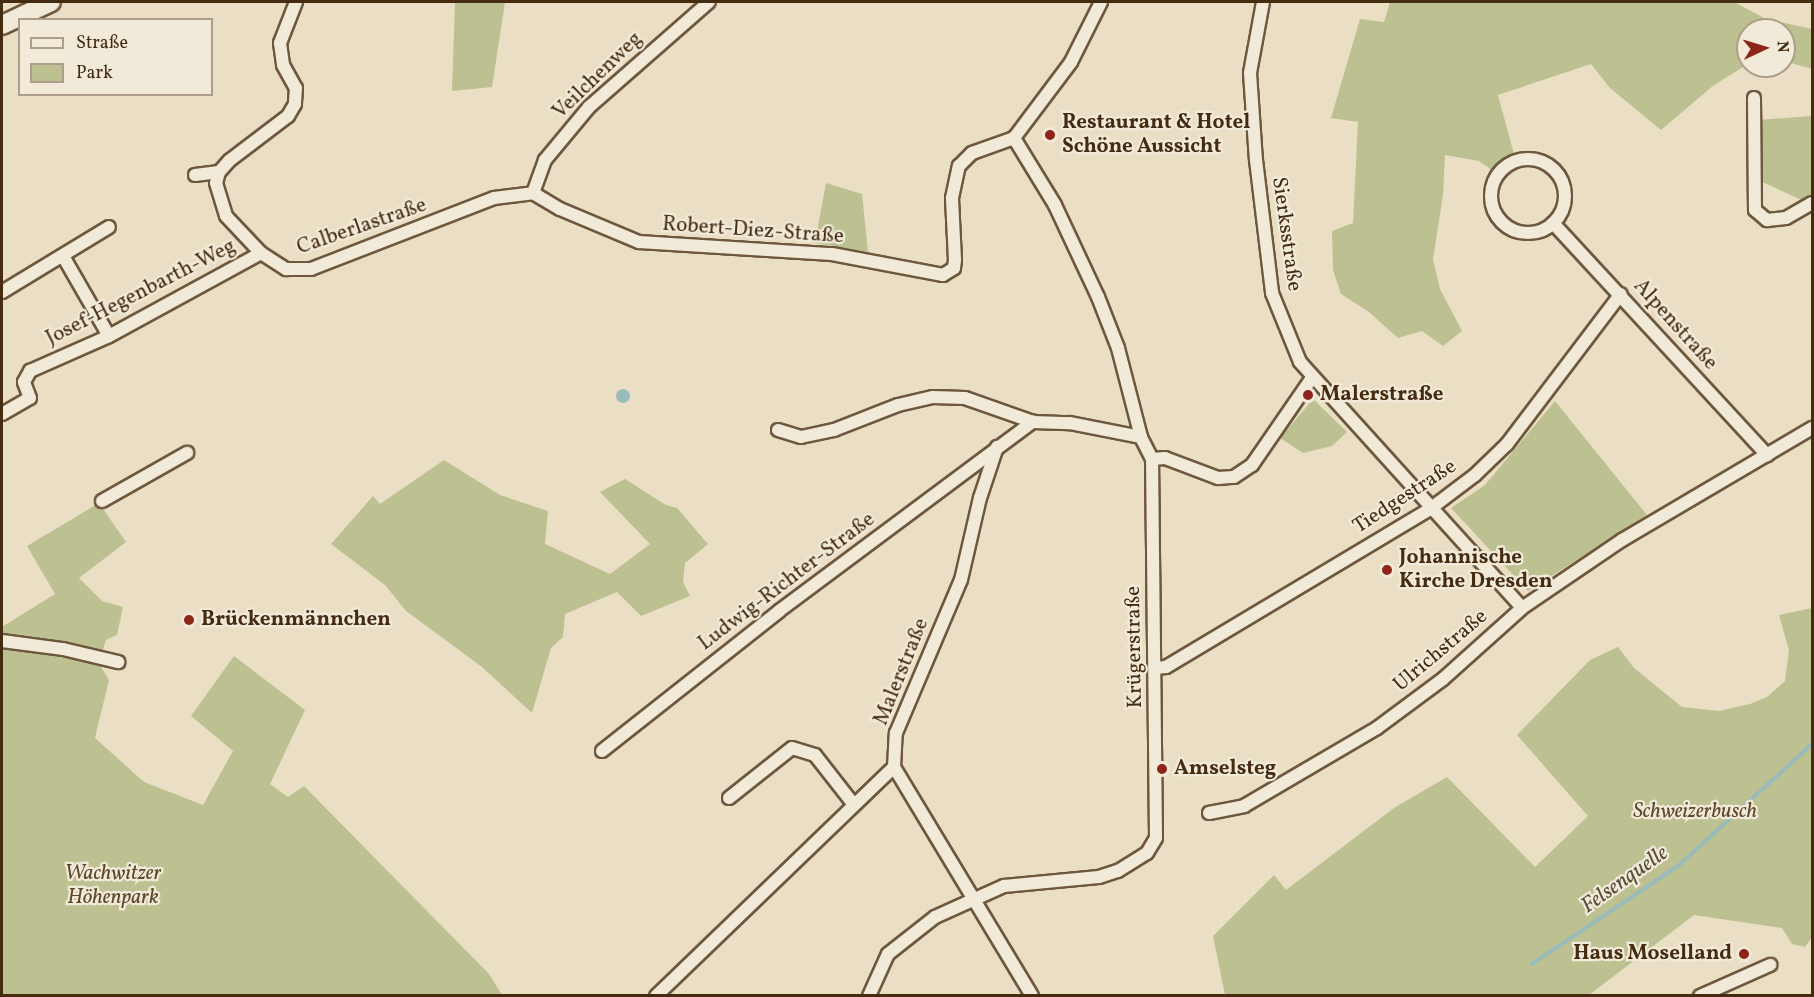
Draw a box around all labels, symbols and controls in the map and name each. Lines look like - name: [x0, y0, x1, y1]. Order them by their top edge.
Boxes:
- legend: [18, 18, 213, 96]
- north arrow: [1736, 18, 1796, 78]
- street label: Veilchenweg: [548, 27, 648, 125]
- text: Straße: [76, 31, 128, 56]
- text: N: [1771, 40, 1793, 53]
- text: Park: [76, 61, 113, 86]
- place label: Restaurant & Hotel Schöne Aussicht: [1062, 110, 1250, 160]
- marker: Restaurant & Hotel Schöne Aussicht: [1043, 128, 1057, 142]
- street label: Sierksstraße: [1266, 175, 1306, 293]
- street label: Calberlastraße: [294, 193, 430, 261]
- street label: Robert-Diez-Straße: [661, 212, 845, 250]
- street label: Josef-Hegenbarth-Weg: [42, 234, 240, 352]
- street label: Alpenstraße: [1628, 274, 1722, 376]
- place label: Malerstraße: [1320, 382, 1444, 408]
- marker: Malerstraße: [1301, 388, 1315, 402]
- street label: Tiedgestraße: [1349, 454, 1461, 540]
- street label: Ludwig-Richter-Straße: [694, 507, 880, 657]
- place label: Johannische Kirche Dresden: [1399, 545, 1553, 595]
- marker: Johannische Kirche Dresden: [1380, 563, 1394, 577]
- street label: Krügerstraße: [1121, 586, 1149, 708]
- street label: Ulrichstraße: [1389, 604, 1493, 698]
- place label: Brückenmännchen: [201, 607, 391, 633]
- marker: Brückenmännchen: [182, 613, 196, 627]
- street label: Malerstraße: [869, 615, 935, 729]
- place label: Amselsteg: [1174, 756, 1276, 782]
- marker: Amselsteg: [1155, 762, 1169, 776]
- park label: Schweizerbusch: [1633, 799, 1757, 825]
- water label: Felsenquelle: [1576, 840, 1674, 920]
- park label: Wachwitzer Höhenpark: [65, 861, 161, 911]
- place label: Haus Moselland: [1573, 941, 1732, 967]
- marker: Haus Moselland: [1737, 947, 1751, 961]

